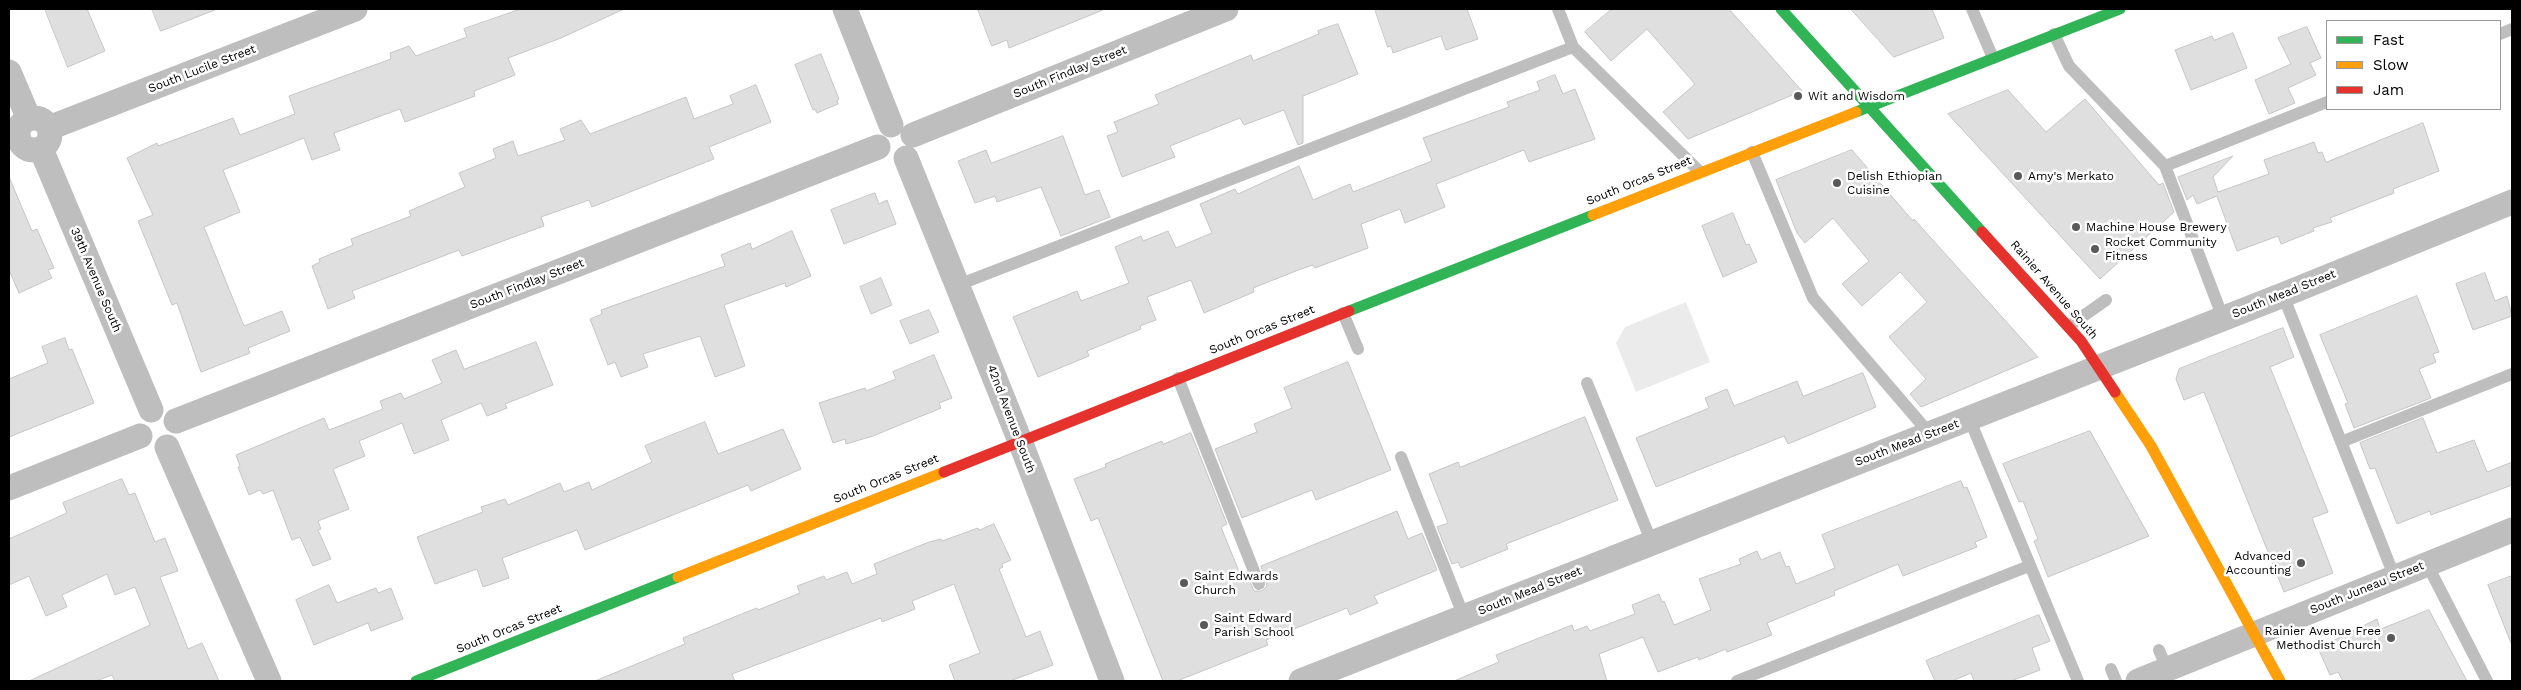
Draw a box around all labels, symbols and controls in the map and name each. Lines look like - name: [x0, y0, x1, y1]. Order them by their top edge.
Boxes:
- legend: [2326, 20, 2501, 110]
- text: Fast: [2373, 31, 2404, 49]
- street label: South Lucile Street: [146, 42, 258, 96]
- street label: South Findlay Street: [1011, 43, 1129, 101]
- text: Slow: [2373, 56, 2409, 74]
- text: Jam: [2373, 81, 2404, 99]
- place label: Wit and Wisdom: [1808, 89, 1905, 103]
- marker: Wit and Wisdom: [1792, 90, 1804, 102]
- street label: South Orcas Street: [1584, 153, 1694, 209]
- place label: Delish Ethiopian Cuisine: [1847, 169, 1942, 197]
- place label: Amy's Merkato: [2028, 169, 2114, 183]
- marker: Amy's Merkato: [2012, 170, 2024, 182]
- marker: Delish Ethiopian Cuisine: [1831, 177, 1843, 189]
- place label: Machine House Brewery: [2086, 220, 2227, 234]
- marker: Machine House Brewery: [2070, 221, 2082, 233]
- street label: 39th Avenue South: [67, 226, 125, 334]
- place label: Rocket Community Fitness: [2105, 235, 2217, 263]
- street label: Rainier Avenue South: [2007, 238, 2101, 342]
- marker: Rocket Community Fitness: [2089, 243, 2101, 255]
- street label: South Findlay Street: [468, 256, 586, 312]
- street label: South Mead Street: [2230, 267, 2338, 321]
- street label: South Orcas Street: [1207, 302, 1317, 358]
- street label: 42nd Avenue South: [984, 363, 1038, 475]
- street label: South Mead Street: [1853, 416, 1961, 470]
- street label: South Orcas Street: [831, 451, 941, 507]
- place label: Advanced Accounting: [2226, 549, 2291, 577]
- marker: Advanced Accounting: [2295, 557, 2307, 569]
- street label: South Juneau Street: [2308, 559, 2426, 617]
- street label: South Mead Street: [1476, 564, 1584, 618]
- place label: Saint Edwards Church: [1194, 569, 1278, 597]
- marker: Saint Edwards Church: [1178, 577, 1190, 589]
- street label: South Orcas Street: [454, 601, 564, 657]
- place label: Saint Edward Parish School: [1214, 611, 1294, 639]
- marker: Saint Edward Parish School: [1198, 619, 1210, 631]
- place label: Rainier Avenue Free Methodist Church: [2265, 624, 2381, 652]
- marker: Rainier Avenue Free Methodist Church: [2385, 632, 2397, 644]

